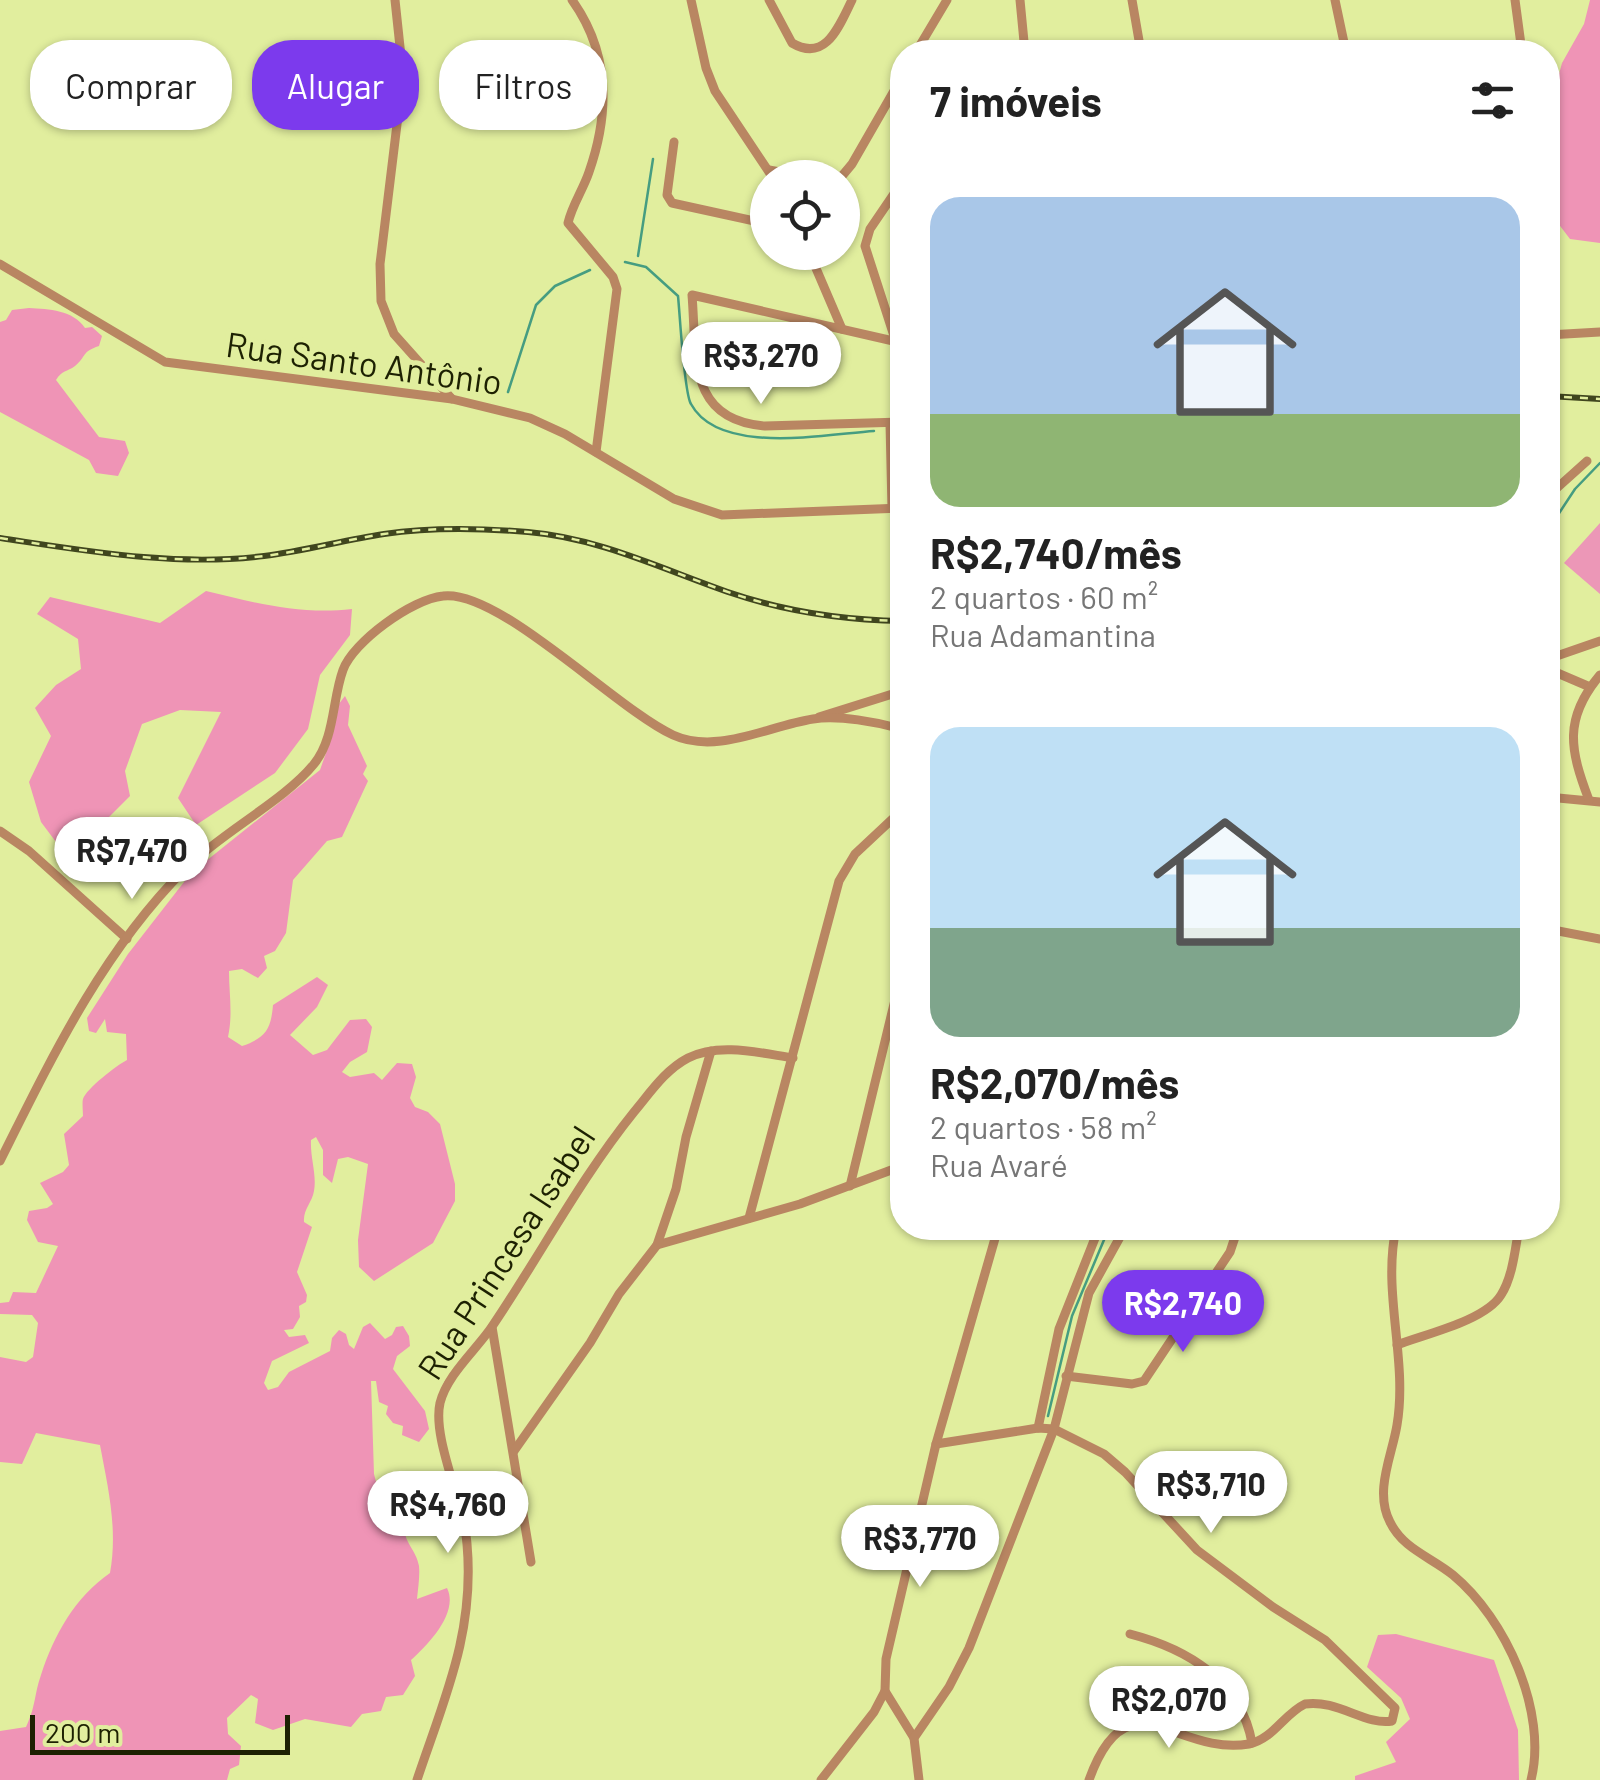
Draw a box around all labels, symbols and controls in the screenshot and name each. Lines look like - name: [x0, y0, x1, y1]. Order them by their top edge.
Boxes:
- chip: Comprar: [30, 40, 232, 130]
- chip: Alugar: [252, 40, 419, 130]
- chip: Filtros: [439, 40, 607, 130]
- icon: filters: [1465, 73, 1520, 128]
- text: 7 imóveis: [930, 75, 1102, 125]
- map controls: [750, 160, 860, 270]
- button: locate: [750, 160, 860, 270]
- icon: home: [1135, 262, 1315, 442]
- street label: Rua Santo Antônio: [223, 322, 505, 402]
- pin: R$3,270: [669, 322, 853, 407]
- text: R$3,270: [703, 335, 819, 373]
- text: R$2,740/mês: [930, 527, 1182, 577]
- text: 2 quartos · 60 m²: [930, 577, 1158, 615]
- text: Rua Adamantina: [930, 615, 1156, 653]
- icon: home: [1135, 792, 1315, 972]
- pin: R$7,470: [40, 817, 224, 902]
- text: R$7,470: [76, 830, 188, 868]
- text: R$2,070/mês: [930, 1057, 1179, 1107]
- text: 2 quartos · 58 m²: [930, 1107, 1157, 1145]
- street label: Rua Princesa Isabel: [408, 1117, 603, 1386]
- text: Rua Avaré: [930, 1145, 1068, 1183]
- pin: R$2,740: [1091, 1270, 1275, 1355]
- text: R$2,740: [1124, 1283, 1242, 1321]
- pin: R$3,710: [1119, 1451, 1303, 1536]
- text: R$3,710: [1156, 1464, 1266, 1502]
- pin: R$4,760: [356, 1471, 540, 1556]
- text: R$4,760: [389, 1484, 507, 1522]
- pin: R$3,770: [828, 1505, 1012, 1590]
- text: R$3,770: [863, 1518, 977, 1556]
- pin: R$2,070: [1077, 1666, 1261, 1751]
- text: R$2,070: [1111, 1679, 1227, 1717]
- scale bar: [30, 1710, 290, 1754]
- text: 200 m: [45, 1715, 120, 1749]

